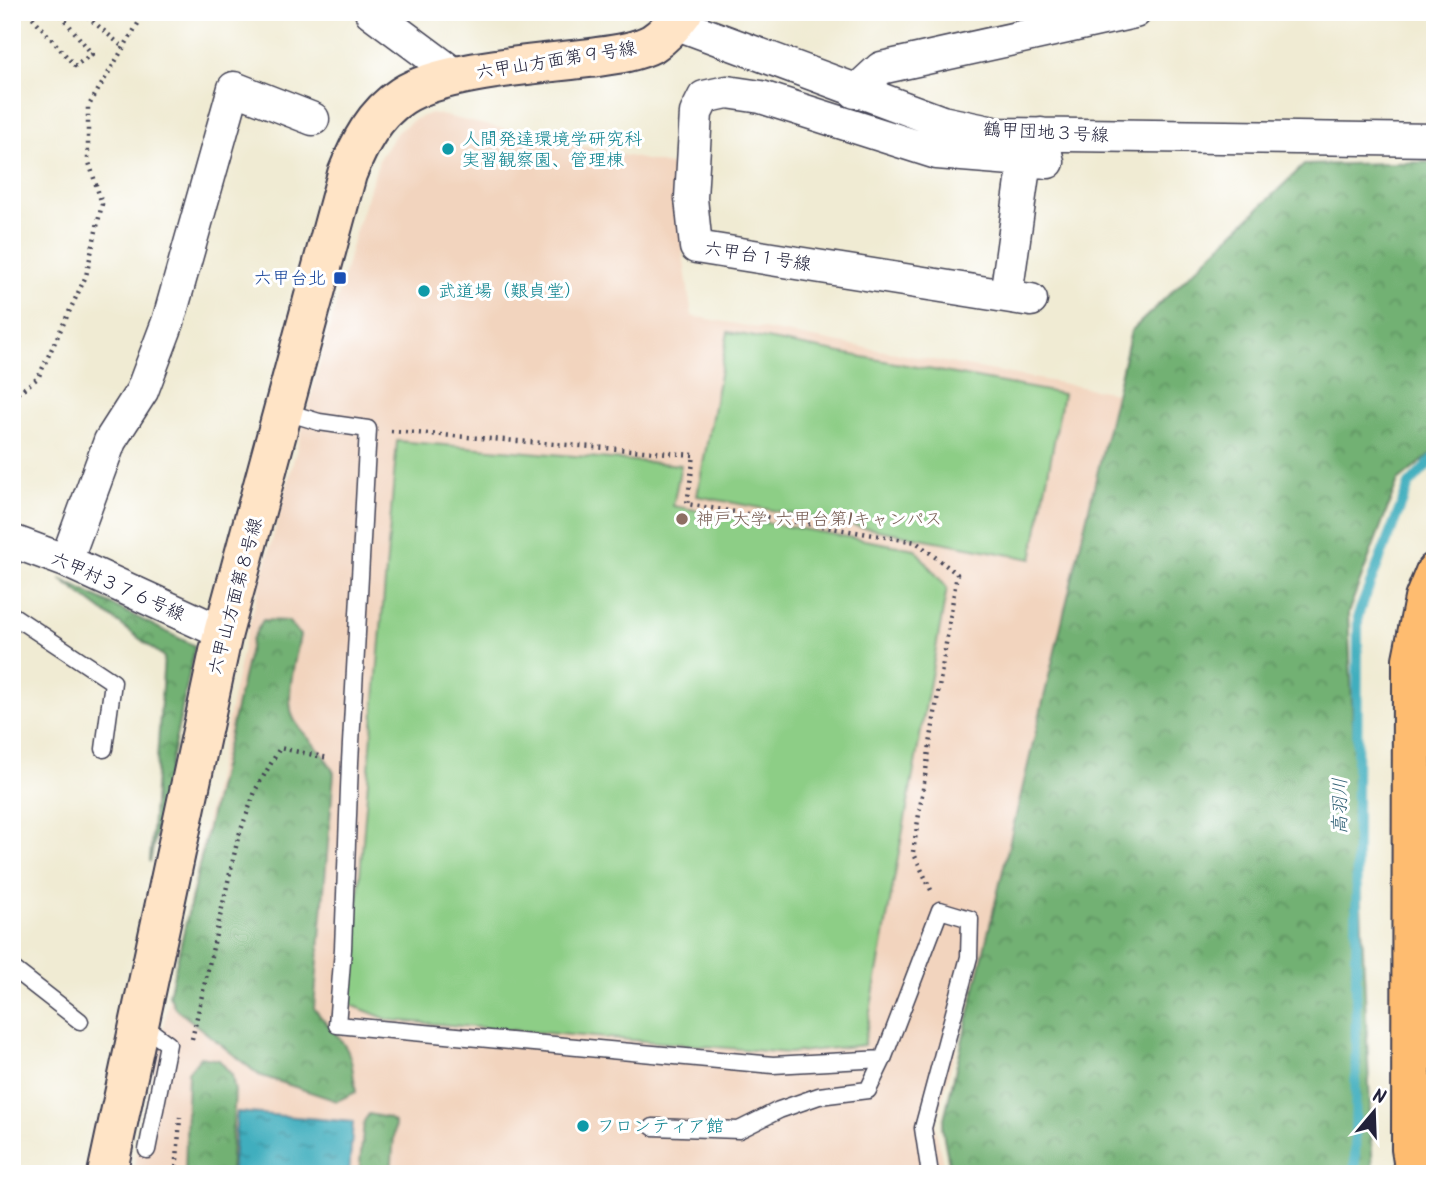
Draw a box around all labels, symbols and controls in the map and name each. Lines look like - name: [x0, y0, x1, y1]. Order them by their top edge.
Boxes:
- street label: 六甲山方面第９号線: [474, 34, 639, 88]
- street label: 鶴甲団地３号線: [982, 116, 1110, 151]
- place label: 人間発達環境学研究科 実習観察園、管理棟: [462, 126, 642, 176]
- marker: 人間発達環境学研究科 実習観察園、管理棟: [440, 141, 456, 157]
- street label: 六甲台１号線: [702, 235, 813, 280]
- place label: 六甲台北: [254, 265, 326, 294]
- marker: 六甲台北: [332, 270, 348, 286]
- place label: 武道場（艱貞堂）: [438, 278, 582, 307]
- marker: 武道場（艱貞堂）: [416, 283, 432, 299]
- place label: 神戸大学 六甲台第1キャンパス: [696, 506, 942, 535]
- marker: 神戸大学 六甲台第1キャンパス: [674, 511, 690, 527]
- street label: 六甲山方面第８号線: [201, 514, 271, 678]
- street label: 六甲村３７６号線: [46, 545, 189, 630]
- water label: 高羽川: [1326, 777, 1356, 835]
- north arrow: [1338, 1078, 1408, 1148]
- text: N: [1368, 1082, 1389, 1114]
- place label: フロンティア館: [597, 1113, 724, 1142]
- marker: フロンティア館: [575, 1118, 591, 1134]

